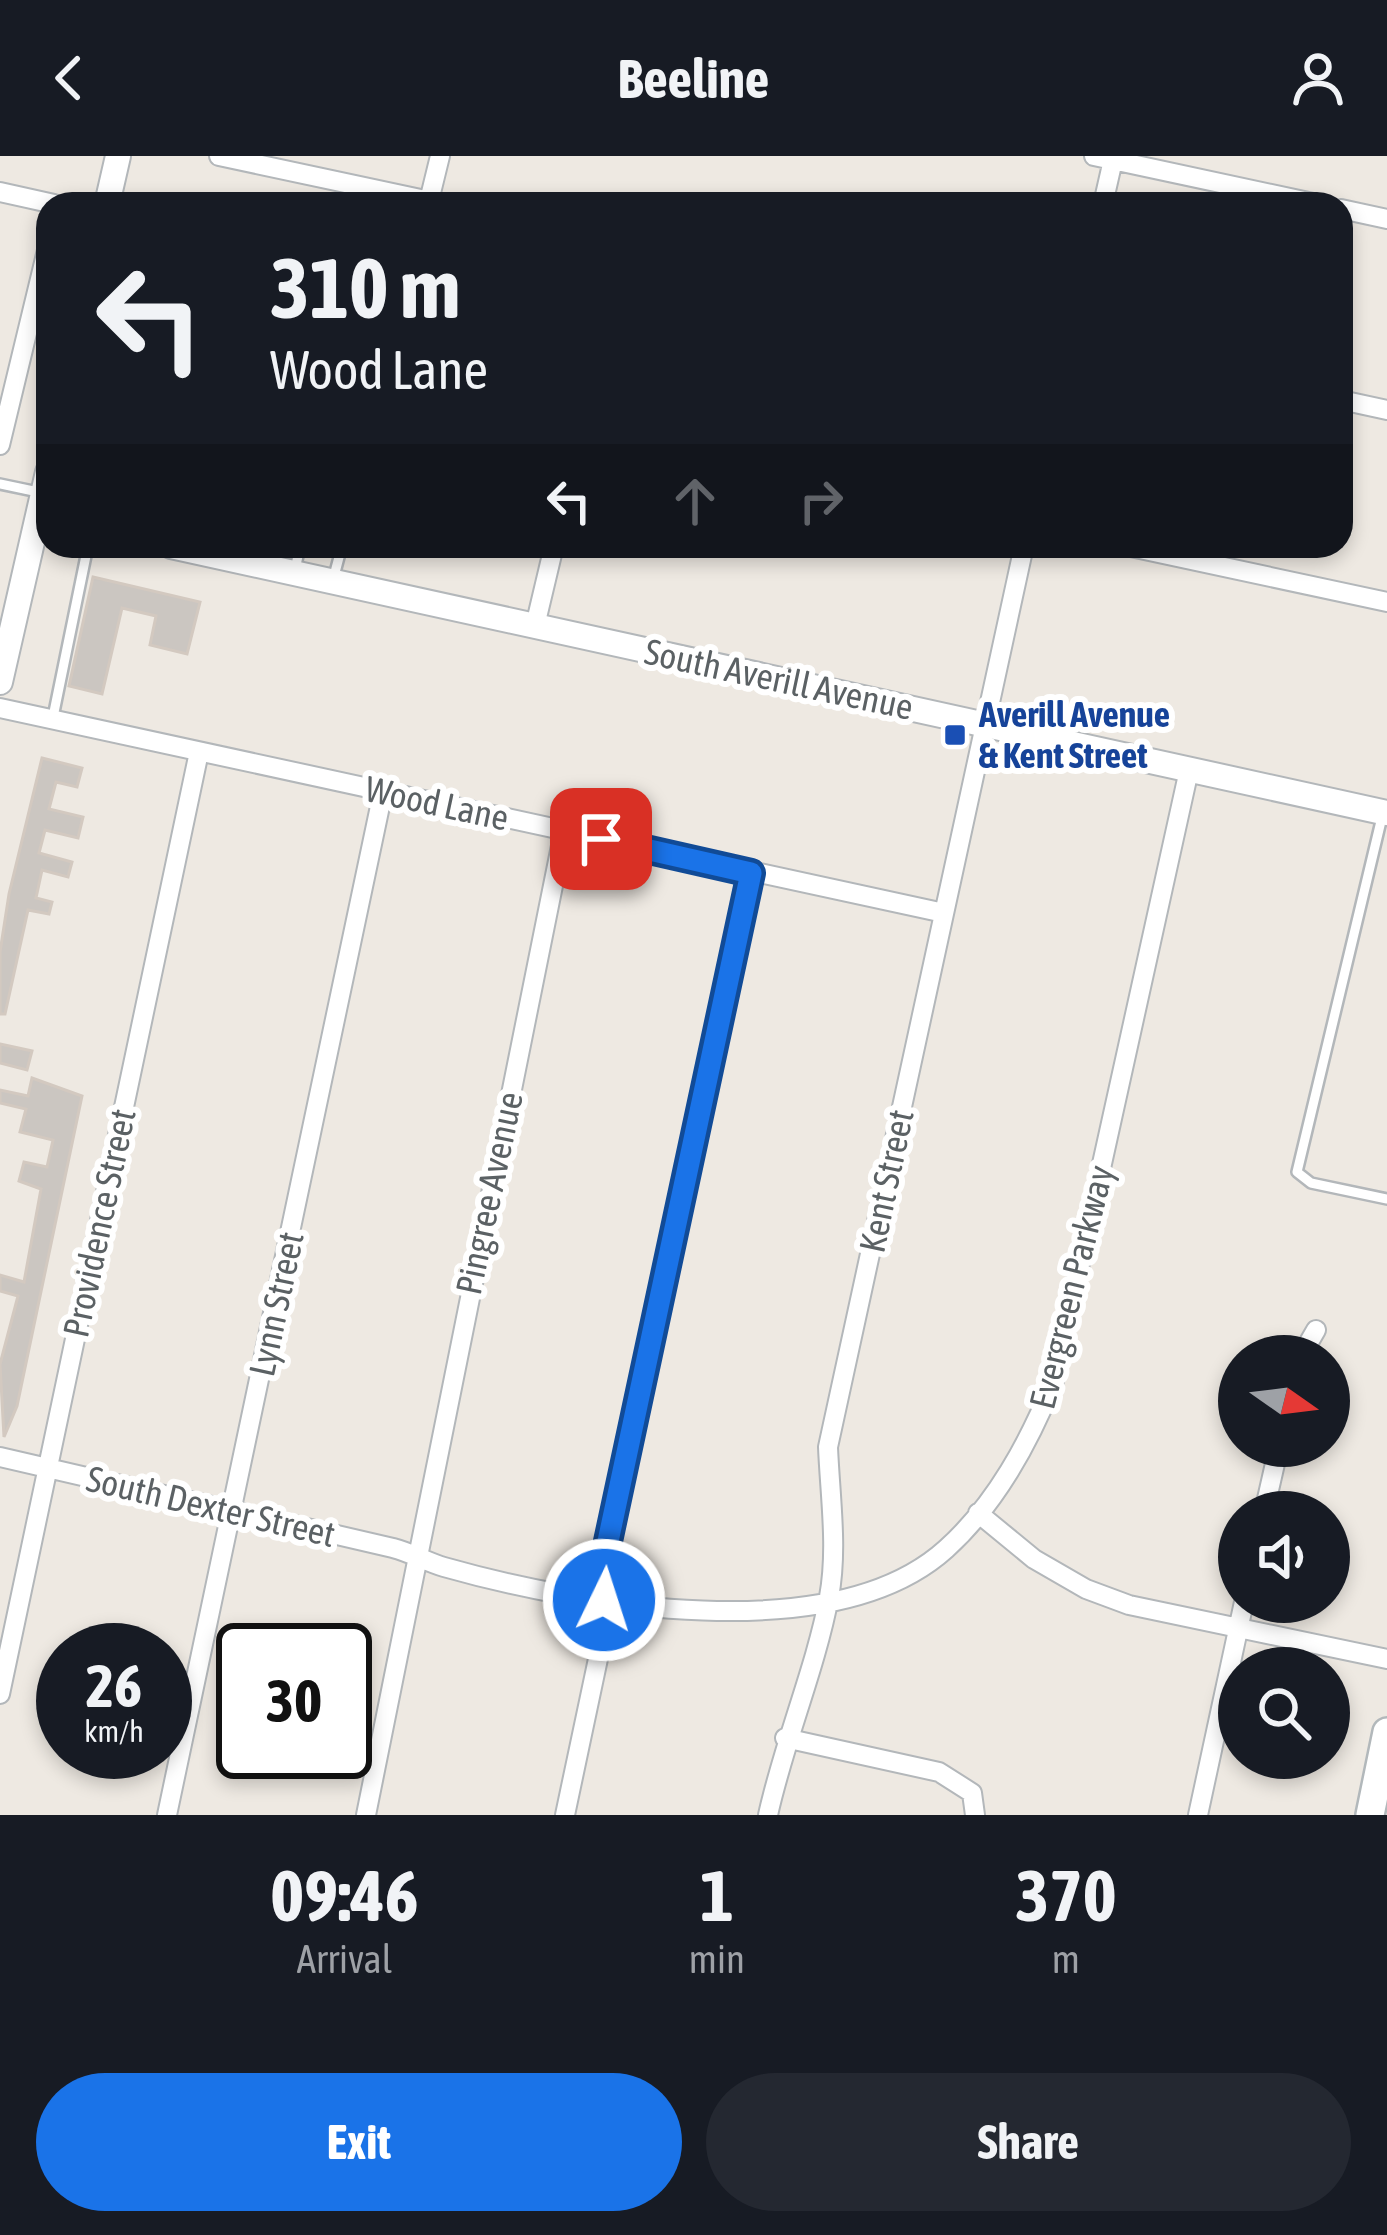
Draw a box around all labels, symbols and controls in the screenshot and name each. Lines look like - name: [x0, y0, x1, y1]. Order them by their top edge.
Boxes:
- icon: back: [36, 45, 102, 111]
- icon: person: [1285, 45, 1351, 111]
- text: Beeline: [618, 48, 769, 109]
- icon: left: [72, 240, 228, 396]
- text: 310 m: [270, 240, 460, 336]
- text: Wood Lane: [270, 339, 488, 400]
- icon: left: [536, 468, 602, 534]
- icon: ahead: [662, 468, 728, 534]
- icon: right: [788, 468, 854, 534]
- street label: South Averill Avenue: [641, 630, 917, 728]
- place label: Averill Avenue & Kent Street: [978, 693, 1170, 776]
- marker: Averill Avenue & Kent Street: [942, 722, 968, 748]
- street label: Wood Lane: [362, 767, 512, 839]
- pin: [550, 788, 652, 890]
- icon: arrive: [568, 806, 634, 872]
- street label: Pingree Avenue: [447, 1088, 531, 1298]
- street label: Providence Street: [54, 1105, 144, 1341]
- street label: Kent Street: [850, 1106, 922, 1256]
- street label: Evergreen Parkway: [1020, 1161, 1122, 1413]
- street label: Lynn Street: [240, 1228, 312, 1380]
- north arrow: [1218, 1335, 1350, 1467]
- map controls: [1218, 1335, 1350, 1779]
- street label: South Dexter Street: [83, 1457, 339, 1555]
- button: sound: [1218, 1491, 1350, 1623]
- position arrow: [541, 1537, 667, 1663]
- speed limit sign: 30: [216, 1623, 372, 1779]
- button: search: [1218, 1647, 1350, 1779]
- text: 26: [86, 1651, 142, 1720]
- text: km/h: [84, 1714, 144, 1748]
- text: 09:46: [270, 1854, 419, 1936]
- text: 1: [700, 1854, 734, 1936]
- text: 370: [1015, 1854, 1117, 1936]
- text: Arrival: [297, 1937, 392, 1981]
- text: min: [689, 1937, 745, 1981]
- text: m: [1052, 1937, 1080, 1981]
- button: Exit: [36, 2073, 682, 2211]
- button: Share: [706, 2073, 1351, 2211]

